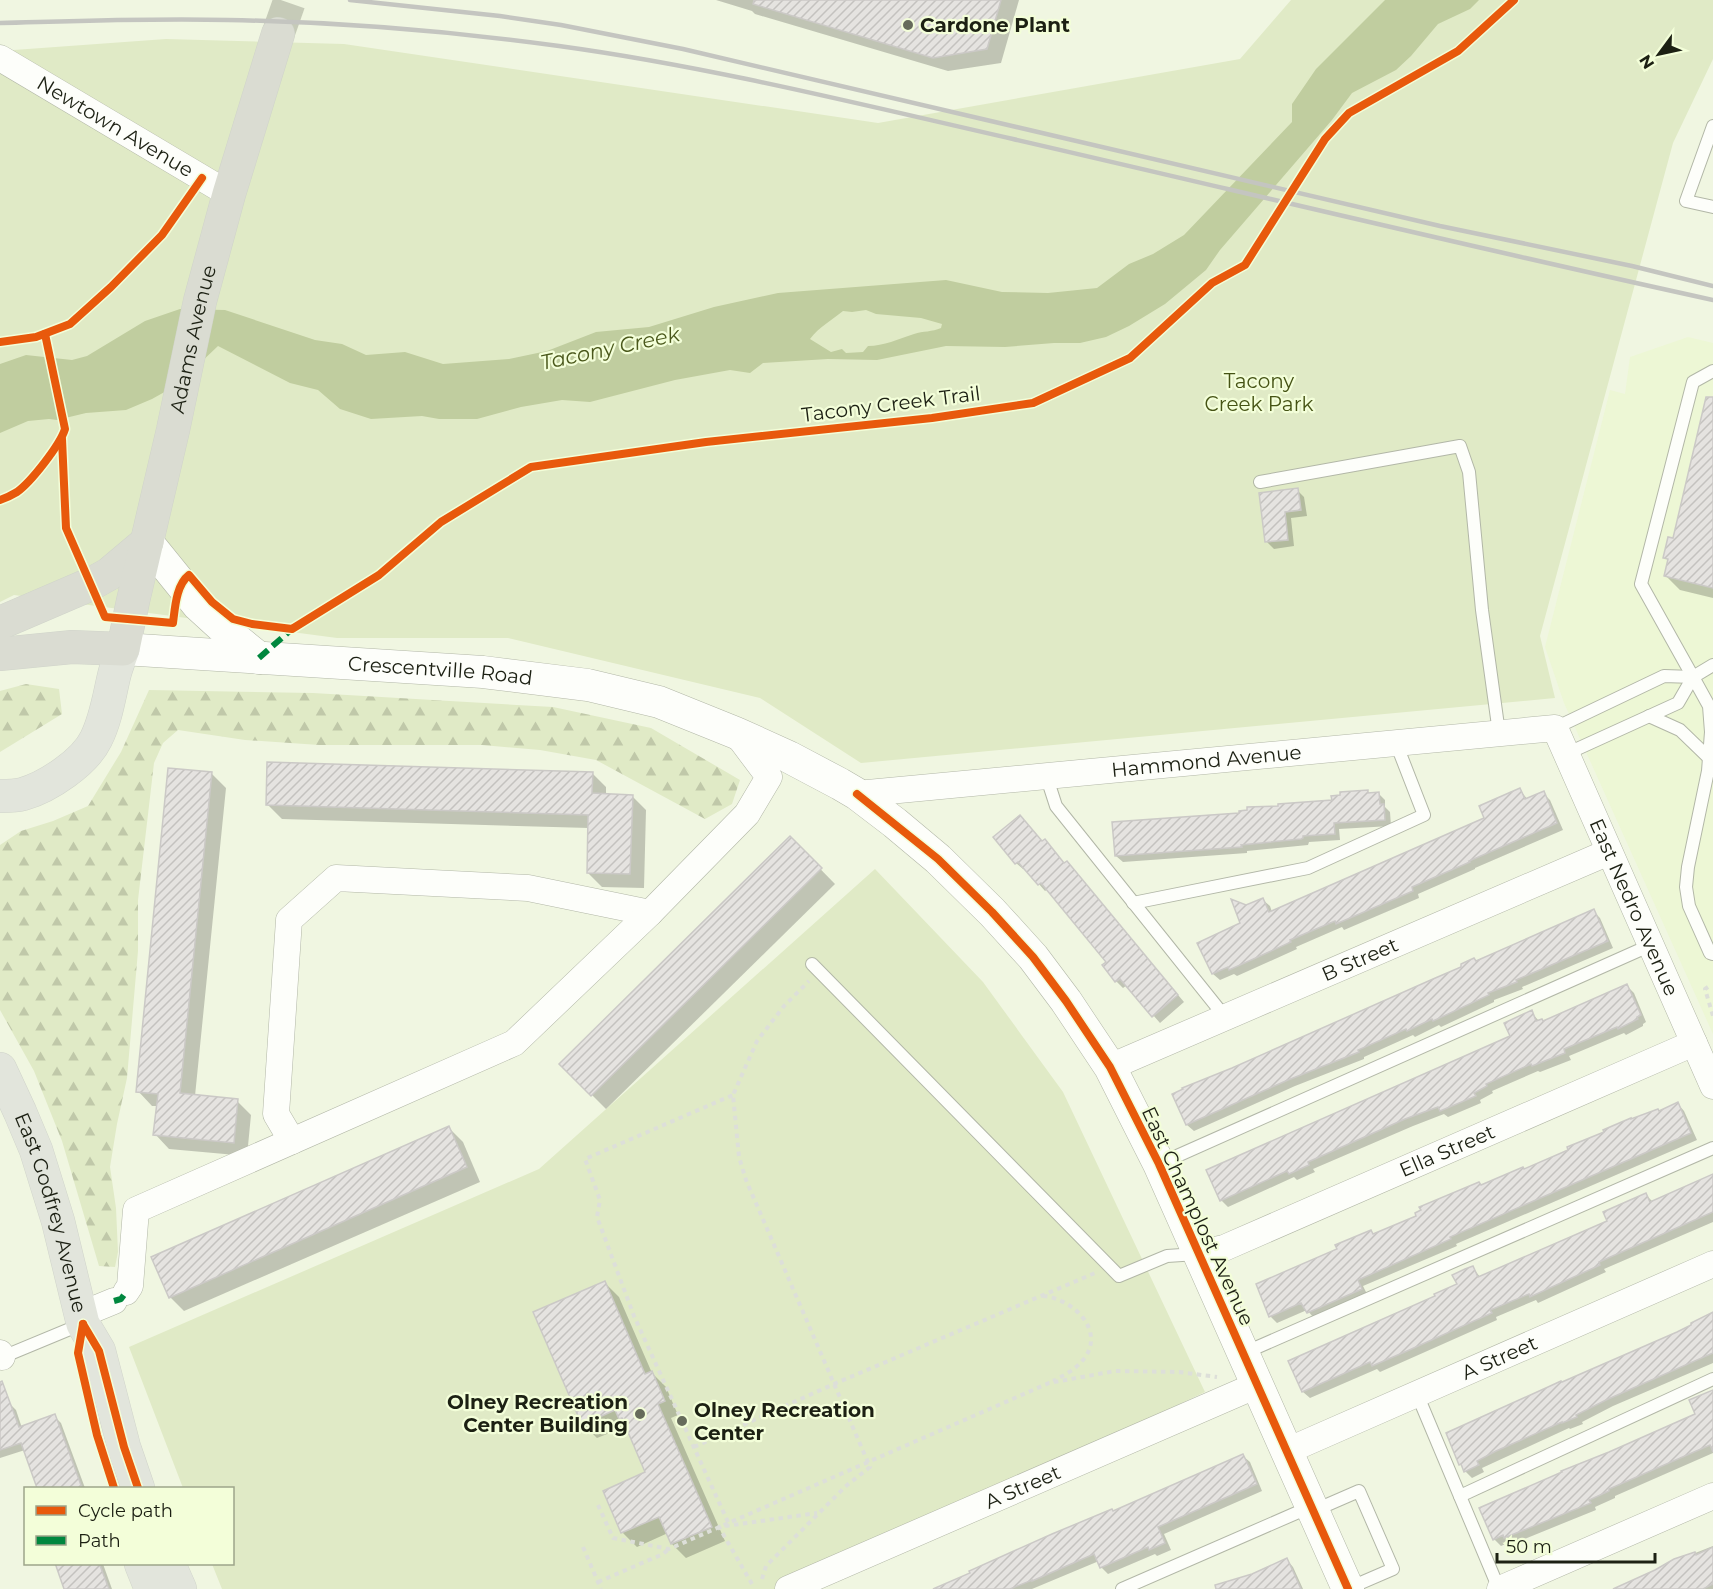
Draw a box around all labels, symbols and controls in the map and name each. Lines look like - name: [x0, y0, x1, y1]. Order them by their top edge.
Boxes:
- place label: Cardone Plant: [920, 13, 1070, 37]
- marker: Cardone Plant: [901, 18, 915, 32]
- north arrow: [1629, 24, 1689, 84]
- text: N: [1635, 51, 1658, 72]
- street label: Newtown Avenue: [33, 71, 198, 182]
- street label: Adams Avenue: [165, 262, 221, 416]
- water label: Tacony Creek: [538, 321, 683, 375]
- park label: Tacony Creek Park: [1205, 369, 1314, 416]
- street label: Tacony Creek Trail: [800, 381, 982, 427]
- street label: Crescentville Road: [347, 651, 534, 690]
- street label: Hammond Avenue: [1110, 740, 1303, 782]
- street label: East Nedro Avenue: [1585, 815, 1684, 1000]
- street label: B Street: [1318, 932, 1402, 986]
- street label: East Champlost Avenue: [1137, 1103, 1259, 1329]
- street label: East Godfrey Avenue: [10, 1109, 92, 1315]
- street label: Ella Street: [1396, 1119, 1498, 1182]
- street label: A Street: [1458, 1331, 1541, 1385]
- place label: Olney Recreation Center Building: [447, 1390, 628, 1437]
- place label: Olney Recreation Center: [694, 1398, 875, 1445]
- marker: Olney Recreation Center Building: [633, 1407, 647, 1421]
- marker: Olney Recreation Center: [675, 1414, 689, 1428]
- street label: A Street: [981, 1460, 1064, 1514]
- legend: [24, 1487, 234, 1565]
- text: Cycle path: [78, 1500, 173, 1522]
- scale bar: [1497, 1526, 1654, 1564]
- text: Path: [78, 1530, 121, 1552]
- text: 50 m: [1506, 1536, 1552, 1558]

